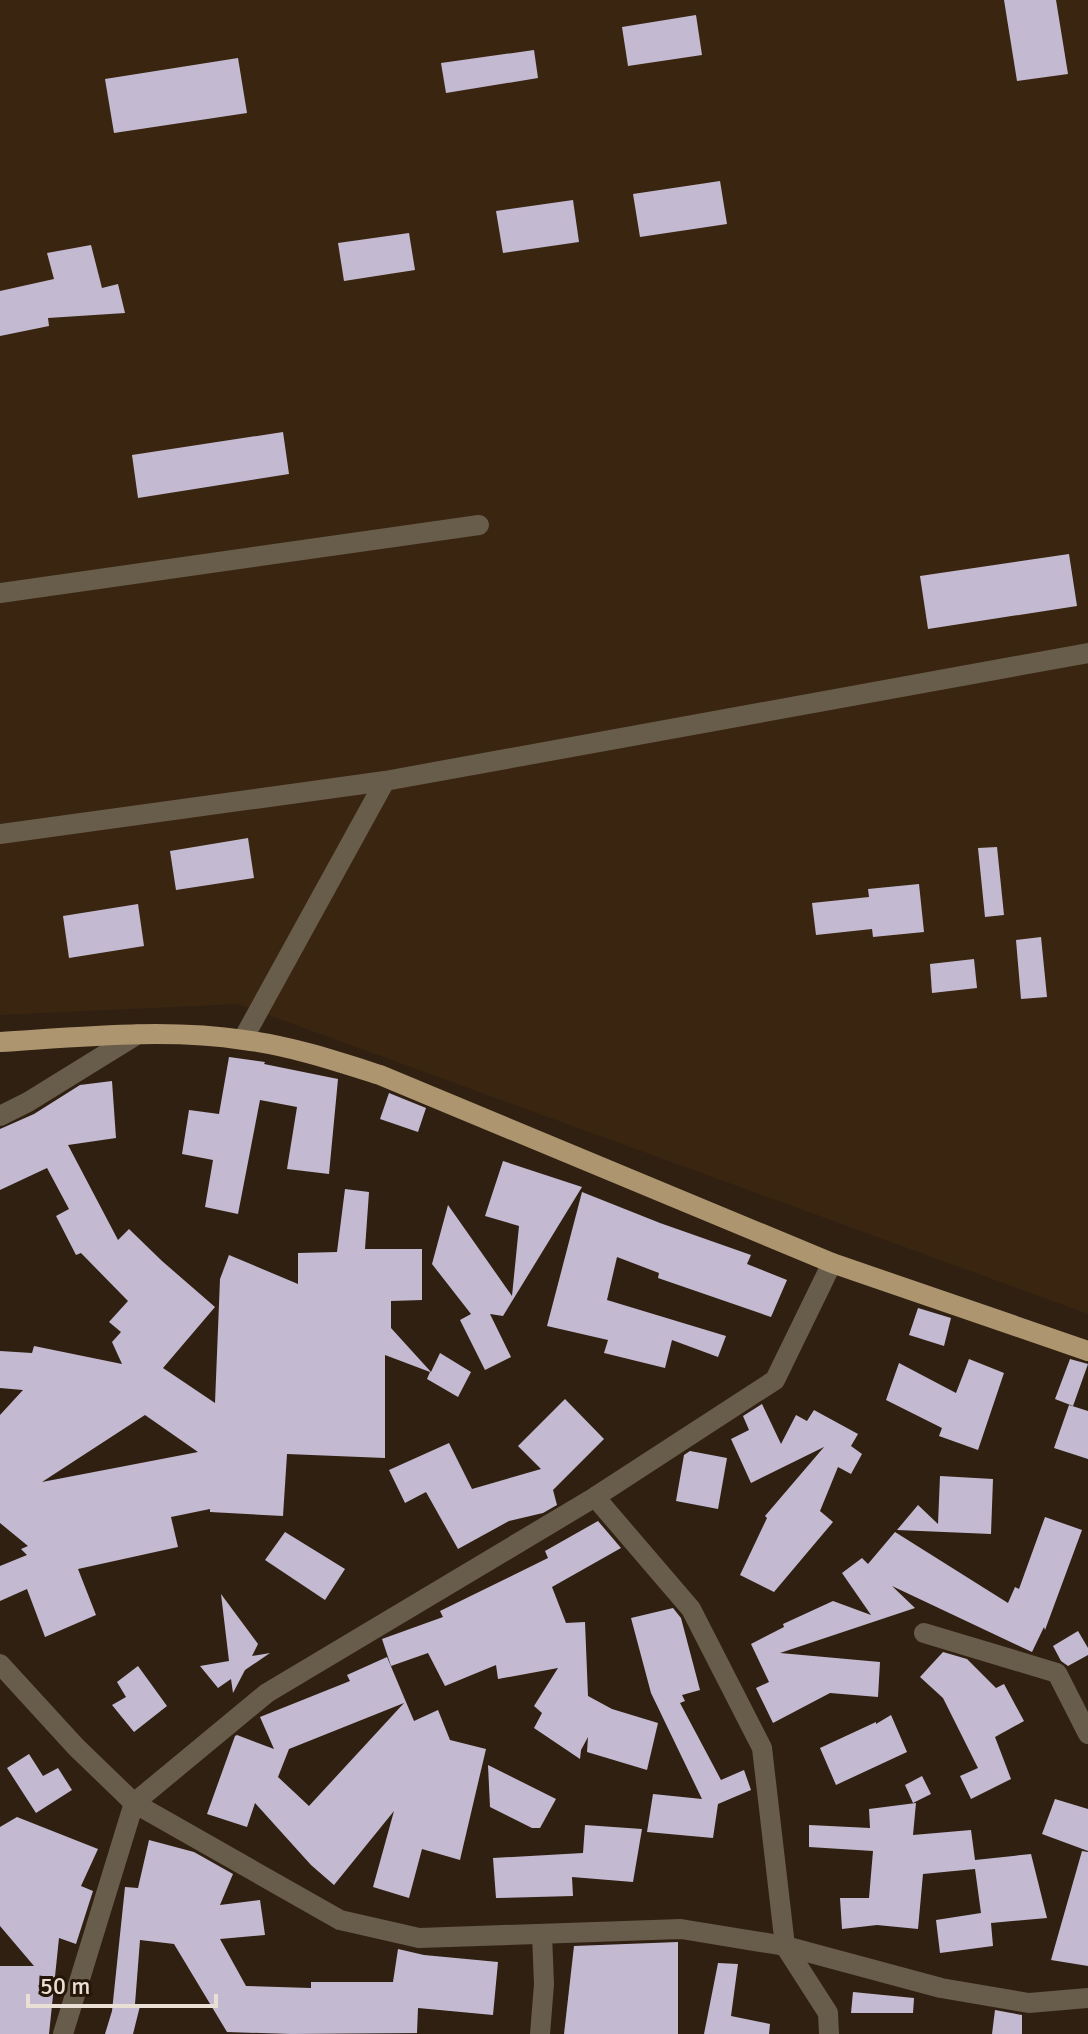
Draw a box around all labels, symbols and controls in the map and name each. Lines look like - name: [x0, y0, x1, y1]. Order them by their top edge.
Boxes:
- scale bar: [28, 1958, 216, 2008]
- text: 50 m: [40, 1971, 90, 2001]

